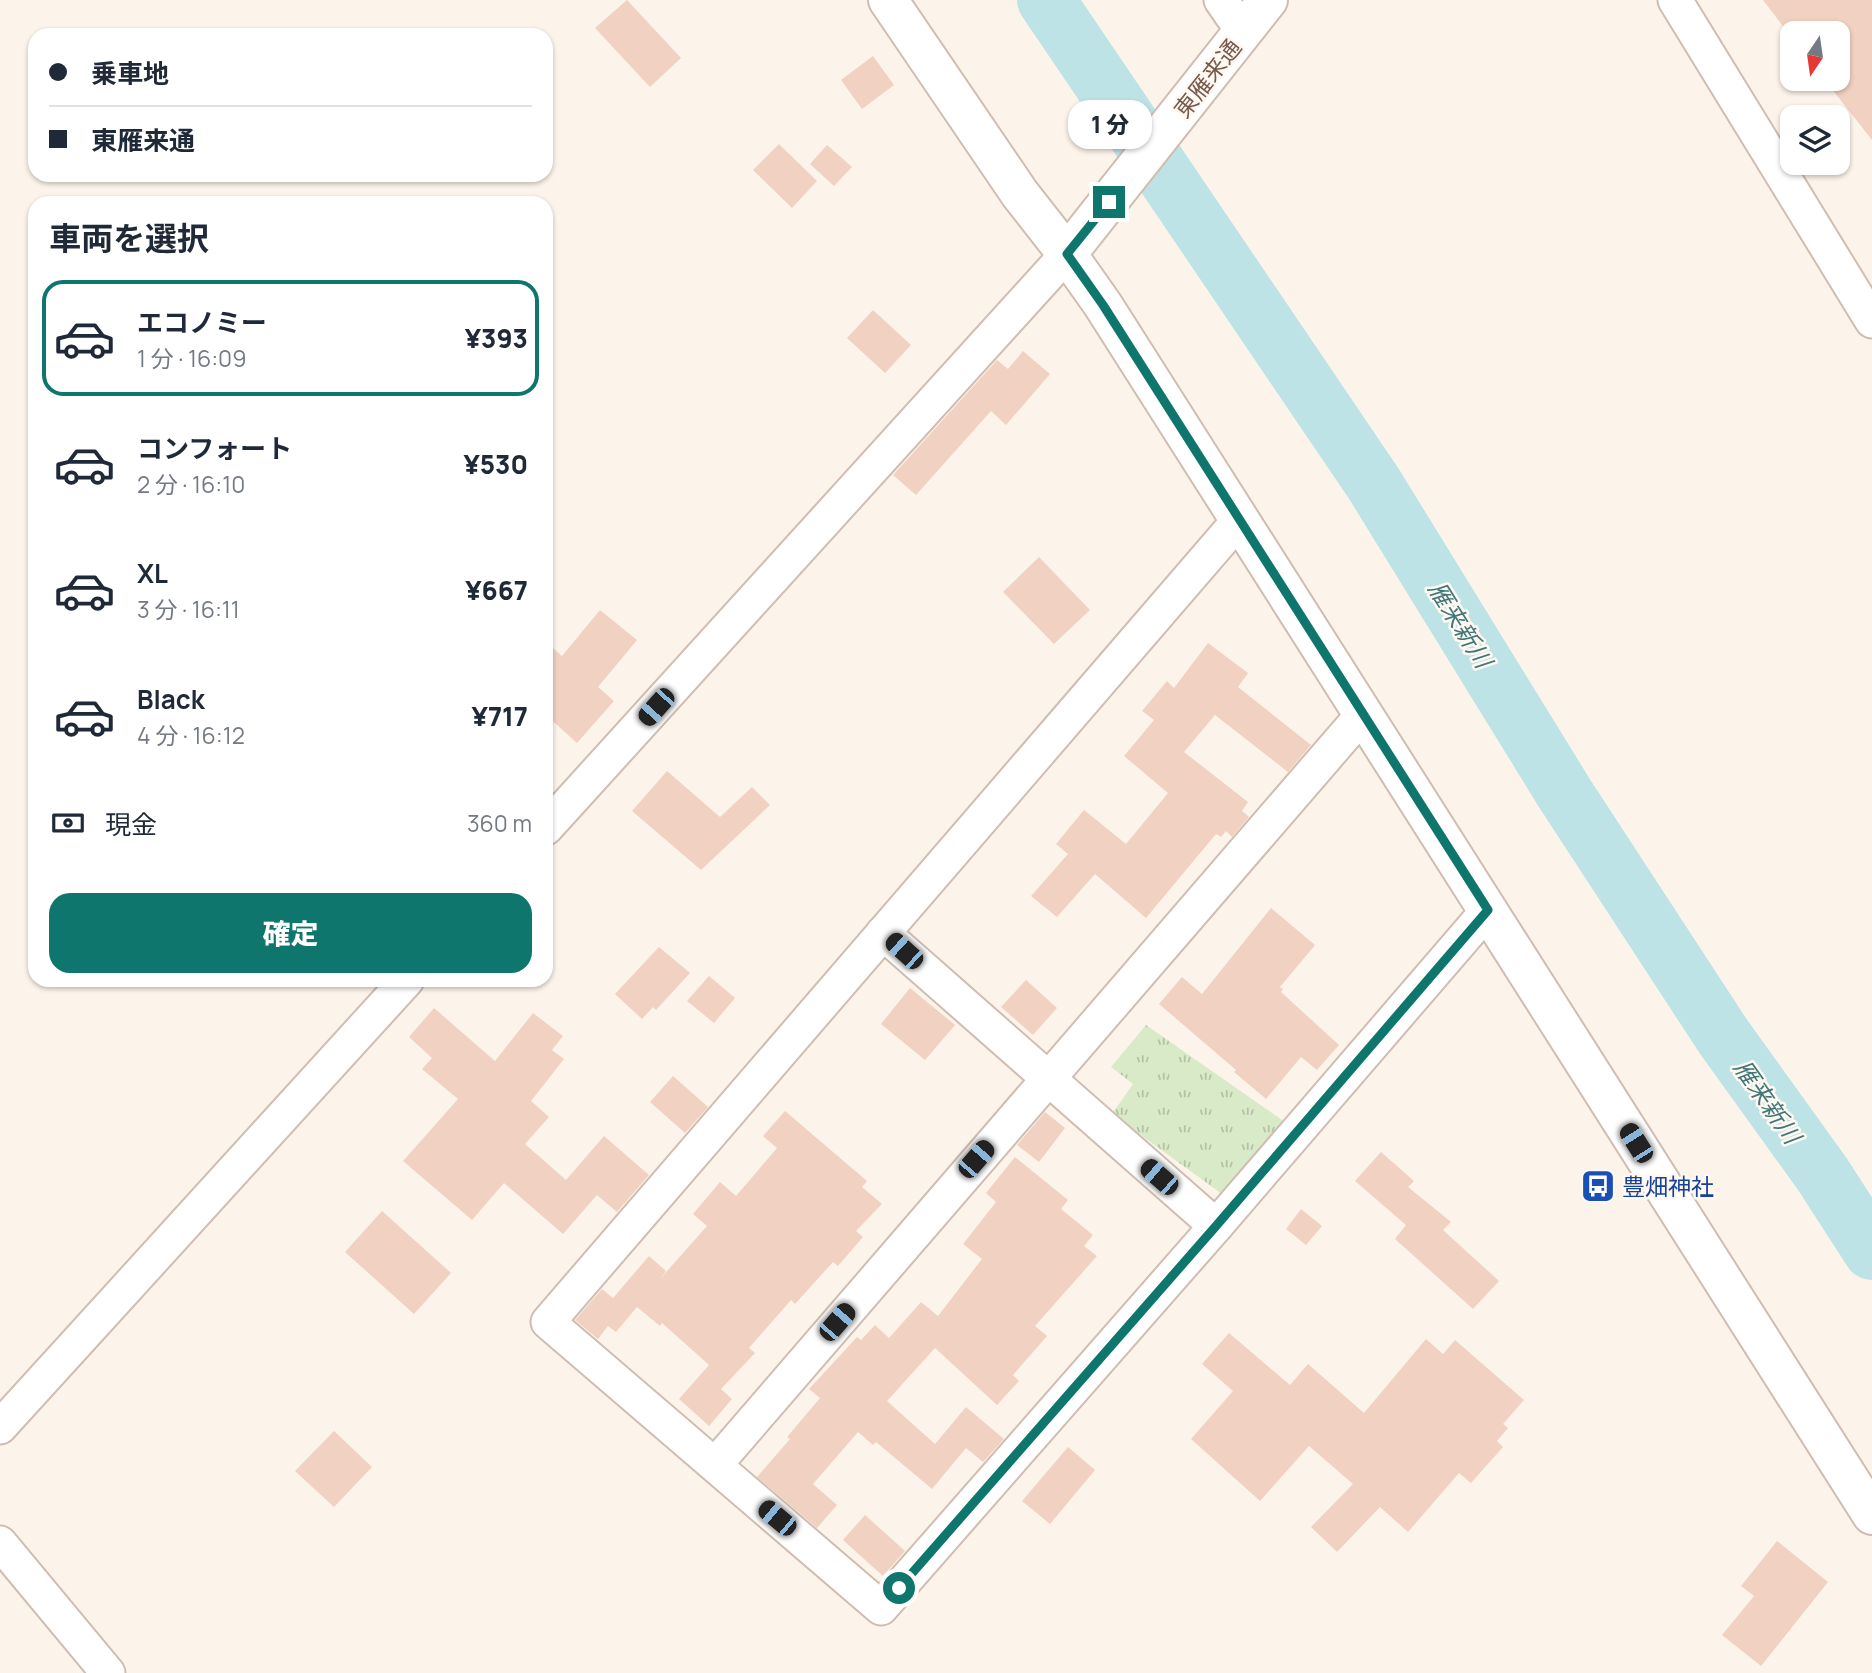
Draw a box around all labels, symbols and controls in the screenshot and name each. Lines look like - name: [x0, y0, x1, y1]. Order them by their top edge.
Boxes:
- north arrow: [1780, 21, 1850, 91]
- map controls: [1780, 21, 1850, 175]
- street label: 東雁来通: [1166, 32, 1248, 124]
- text: 乗車地: [91, 55, 169, 91]
- callout: 1 分: [1067, 100, 1151, 150]
- button: layers: [1780, 105, 1850, 175]
- text: 1 分: [1091, 108, 1129, 140]
- text: 東雁来通: [91, 122, 195, 158]
- route end: [1093, 186, 1125, 218]
- text: 車両を選択: [49, 216, 209, 260]
- text: エコノミー: [137, 304, 267, 340]
- icon: car: [53, 307, 116, 370]
- text: ¥393: [465, 320, 528, 356]
- text: 1 分 · 16:09: [137, 342, 246, 374]
- text: コンフォート: [137, 430, 292, 466]
- icon: car: [53, 433, 116, 496]
- text: ¥530: [463, 446, 528, 482]
- text: 2 分 · 16:10: [137, 468, 245, 500]
- text: XL: [137, 555, 168, 591]
- icon: car: [53, 559, 116, 622]
- text: ¥667: [465, 572, 528, 608]
- water label: 雁来新川: [1422, 575, 1502, 676]
- text: 3 分 · 16:11: [137, 593, 240, 625]
- text: Black: [137, 681, 205, 717]
- car: [635, 684, 678, 730]
- icon: car: [53, 685, 116, 748]
- text: ¥717: [472, 698, 528, 734]
- text: 4 分 · 16:12: [137, 719, 245, 751]
- icon: cash: [49, 804, 87, 842]
- text: 現金: [105, 806, 157, 842]
- text: 360 m: [467, 807, 532, 839]
- button: 確定: [49, 893, 532, 973]
- car: [882, 929, 927, 973]
- water label: 雁来新川: [1727, 1052, 1811, 1152]
- car: [1616, 1120, 1657, 1166]
- car: [955, 1136, 998, 1182]
- car: [1137, 1155, 1182, 1199]
- bus stop icon: 豊畑神社: [1579, 1167, 1617, 1205]
- place label: 豊畑神社: [1622, 1170, 1714, 1202]
- car: [816, 1299, 859, 1345]
- car: [755, 1496, 800, 1540]
- route start: [883, 1572, 915, 1604]

